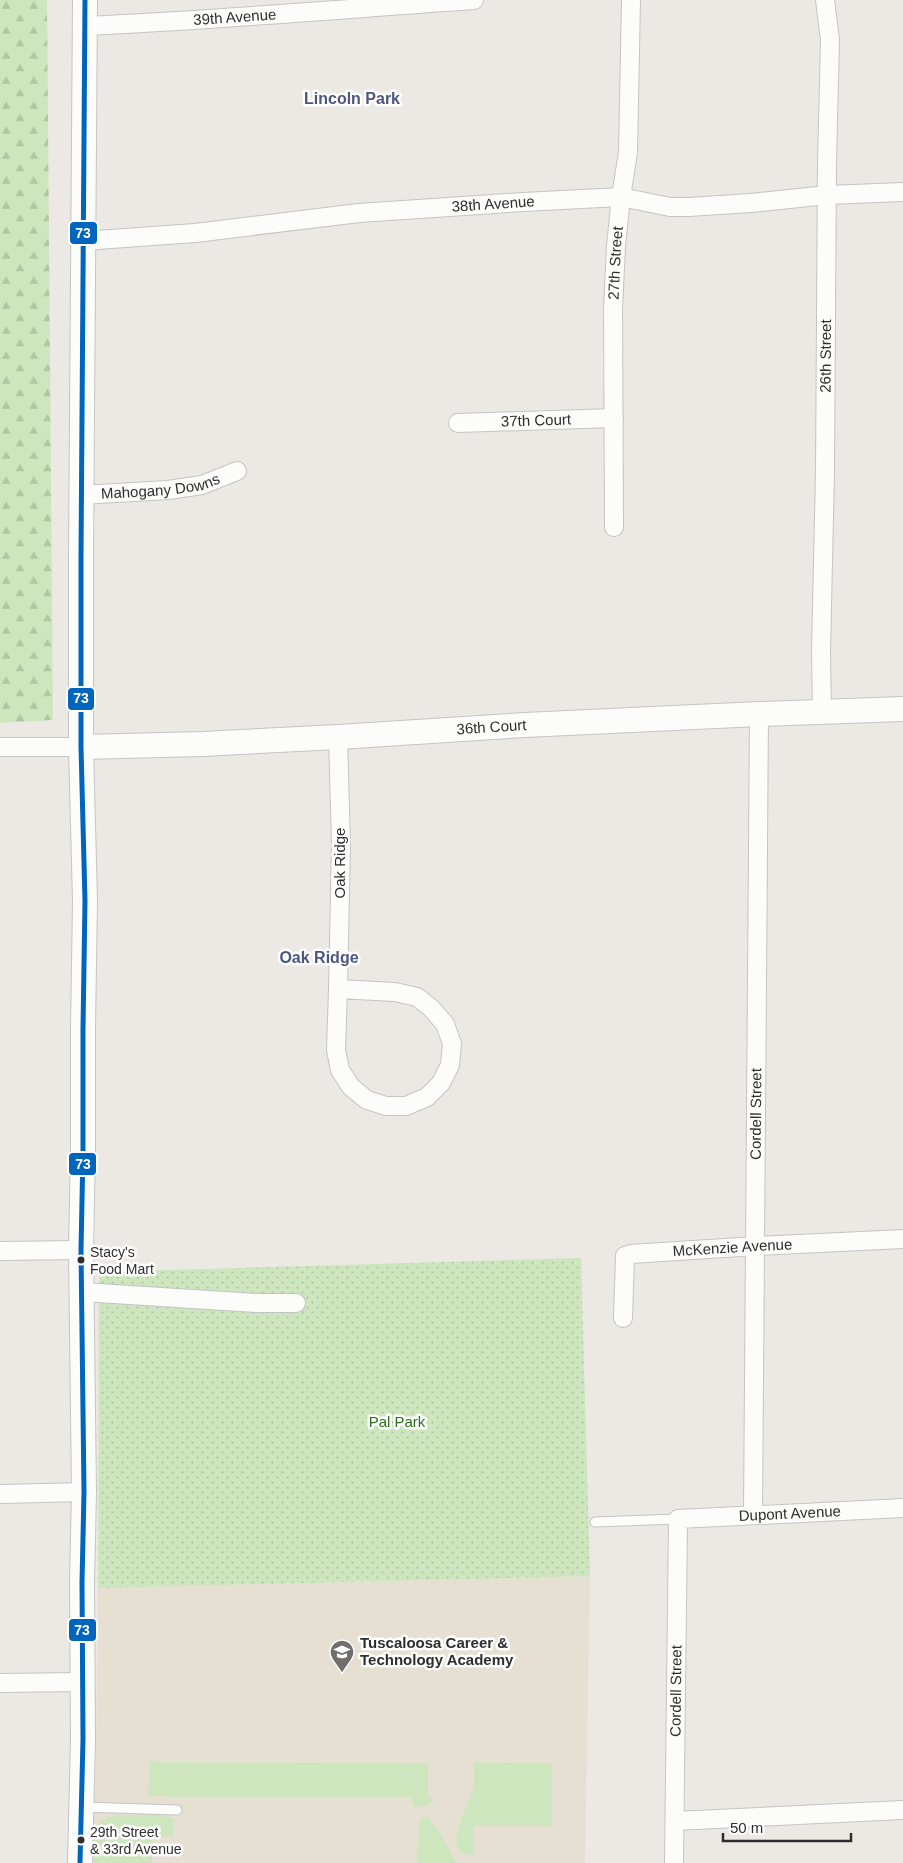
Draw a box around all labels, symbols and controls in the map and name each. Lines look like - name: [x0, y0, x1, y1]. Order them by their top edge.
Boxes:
- street label: 39th Avenue: [193, 5, 277, 28]
- district label: Lincoln Park: [304, 90, 400, 107]
- street label: 38th Avenue: [451, 192, 535, 215]
- line badge: 73: [69, 221, 98, 245]
- text: 73: [75, 225, 91, 241]
- street label: 27th Street: [604, 225, 626, 300]
- street label: 26th Street: [817, 318, 834, 393]
- street label: 37th Court: [501, 410, 572, 430]
- street label: Mahogany Downs: [100, 470, 222, 502]
- line badge: 73: [67, 687, 95, 711]
- text: 73: [73, 690, 89, 706]
- street label: 36th Court: [456, 716, 528, 737]
- street label: Oak Ridge: [331, 828, 348, 898]
- district label: Oak Ridge: [279, 949, 359, 966]
- street label: Cordell Street: [747, 1067, 764, 1160]
- line badge: 73: [68, 1152, 97, 1176]
- text: 73: [75, 1156, 91, 1172]
- street label: McKenzie Avenue: [672, 1235, 793, 1259]
- place label: Stacy's Food Mart: [90, 1244, 154, 1277]
- marker: Stacy's Food Mart: [76, 1255, 86, 1265]
- park label: Pal Park: [369, 1413, 426, 1430]
- street label: Dupont Avenue: [738, 1502, 841, 1524]
- line badge: 73: [68, 1618, 97, 1642]
- text: 73: [74, 1622, 90, 1638]
- place label: Tuscaloosa Career & Technology Academy: [360, 1634, 514, 1668]
- school or university icon: Tuscaloosa Career & Technology Academy: [329, 1639, 355, 1673]
- street label: Cordell Street: [666, 1644, 685, 1737]
- scale bar: [723, 1810, 850, 1842]
- text: 50 m: [730, 1819, 763, 1836]
- place label: 29th Street & 33rd Avenue: [90, 1824, 182, 1857]
- marker: 29th Street & 33rd Avenue: [76, 1835, 86, 1845]

